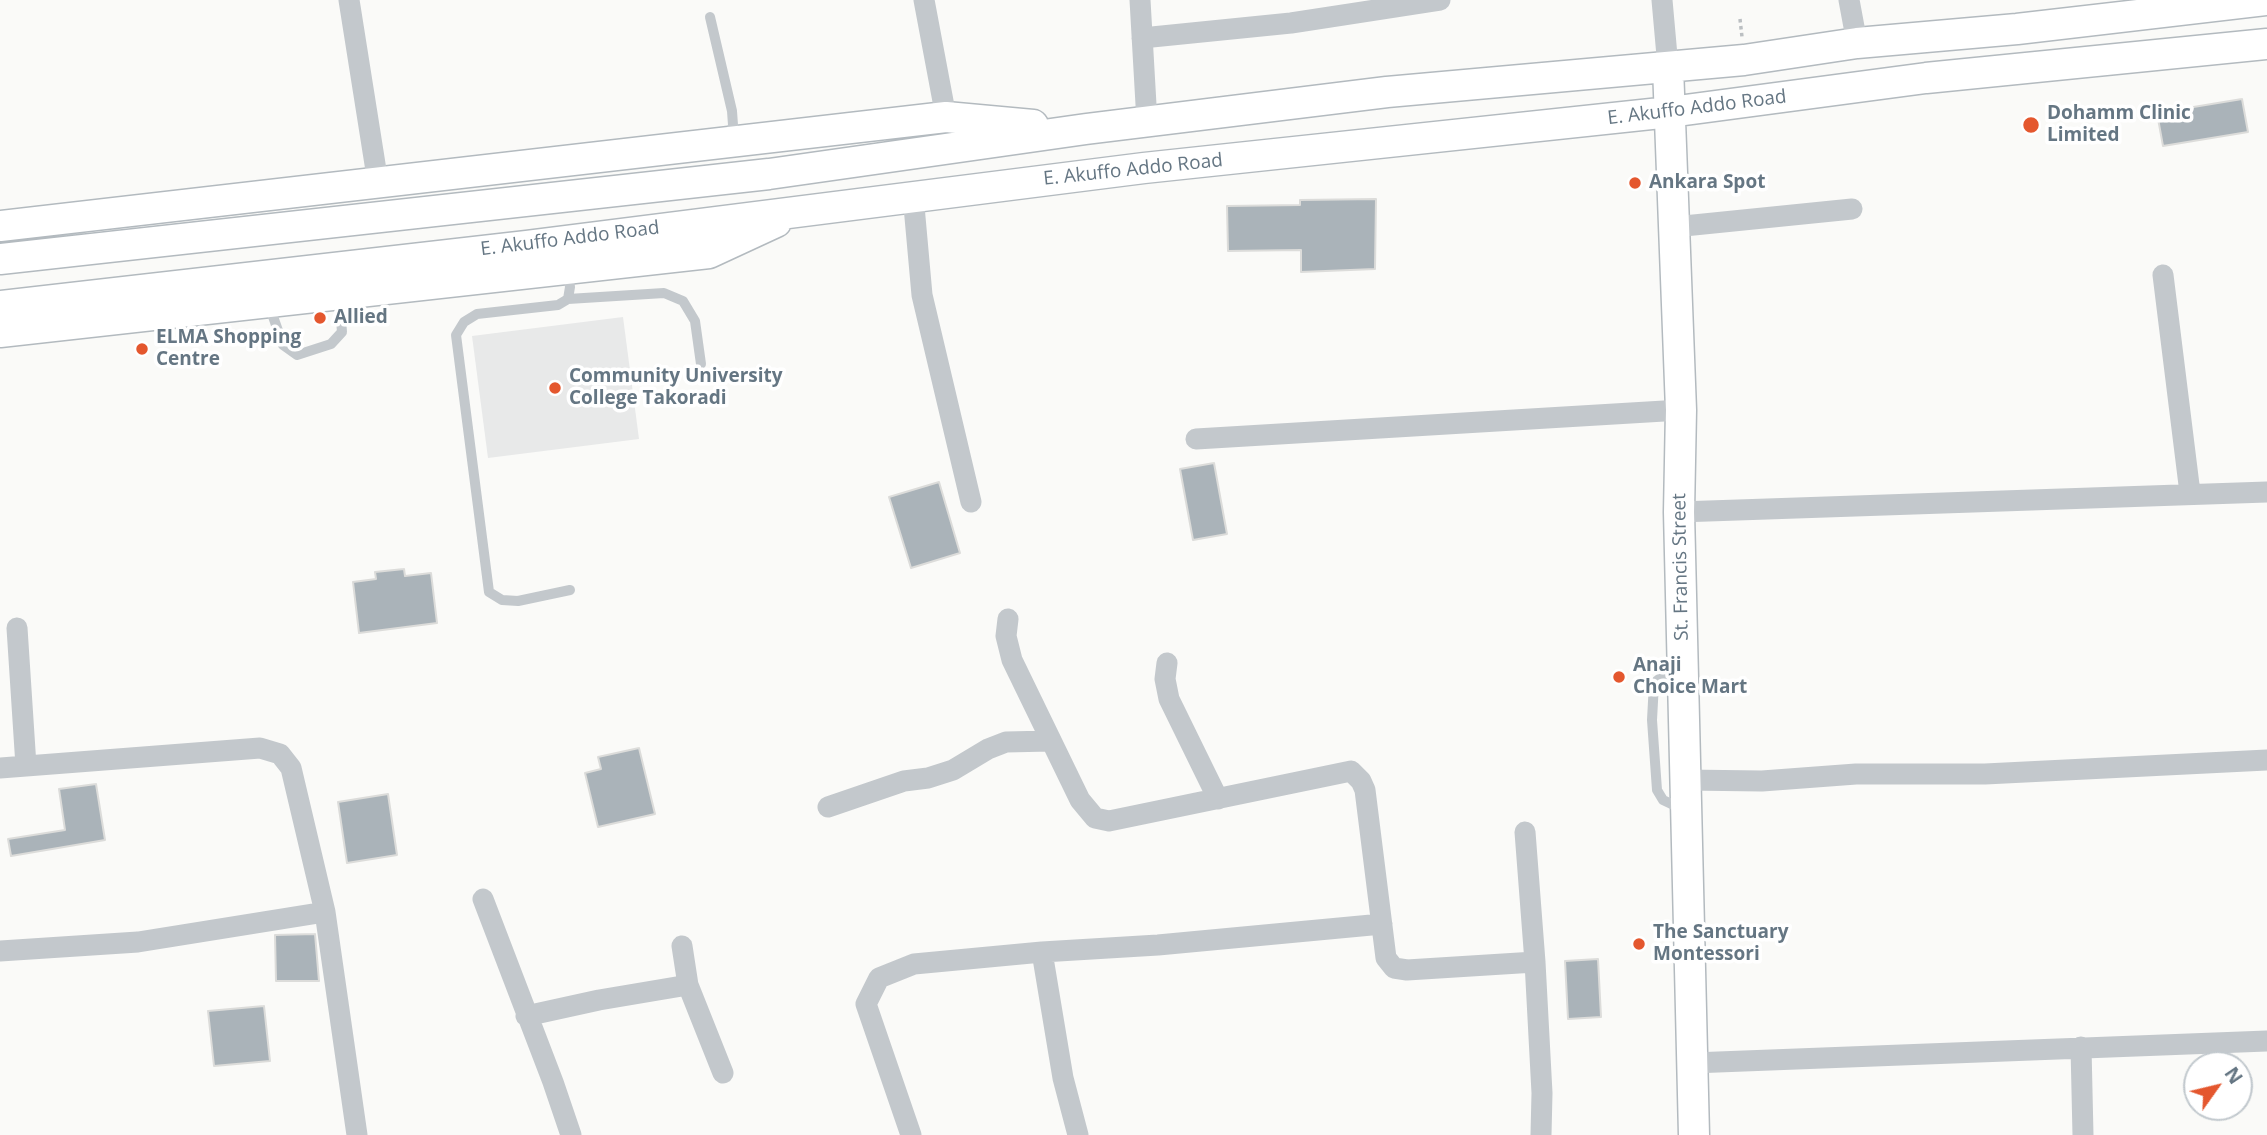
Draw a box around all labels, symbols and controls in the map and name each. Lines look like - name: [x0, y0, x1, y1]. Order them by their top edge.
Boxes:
- street label: E. Akuffo Addo Road: [1606, 86, 1788, 130]
- place label: Dohamm Clinic Limited: [2047, 103, 2191, 147]
- marker: Dohamm Clinic Limited: [2021, 115, 2041, 135]
- street label: E. Akuffo Addo Road: [1042, 149, 1224, 191]
- place label: Ankara Spot: [1649, 172, 1765, 194]
- marker: Ankara Spot: [1627, 175, 1643, 191]
- street label: E. Akuffo Addo Road: [479, 217, 661, 261]
- place label: Allied: [334, 307, 388, 329]
- marker: Allied: [312, 310, 328, 326]
- place label: ELMA Shopping Centre: [156, 327, 301, 371]
- marker: ELMA Shopping Centre: [134, 341, 150, 357]
- place label: Community University College Takoradi: [569, 366, 783, 410]
- marker: Community University College Takoradi: [547, 380, 563, 396]
- street label: St. Francis Street: [1668, 493, 1694, 641]
- place label: Anaji Choice Mart: [1633, 655, 1747, 699]
- marker: Anaji Choice Mart: [1611, 669, 1627, 685]
- place label: The Sanctuary Montessori: [1653, 922, 1788, 966]
- marker: The Sanctuary Montessori: [1631, 936, 1647, 952]
- north arrow: [2183, 1051, 2253, 1121]
- text: N: [2219, 1062, 2249, 1089]

